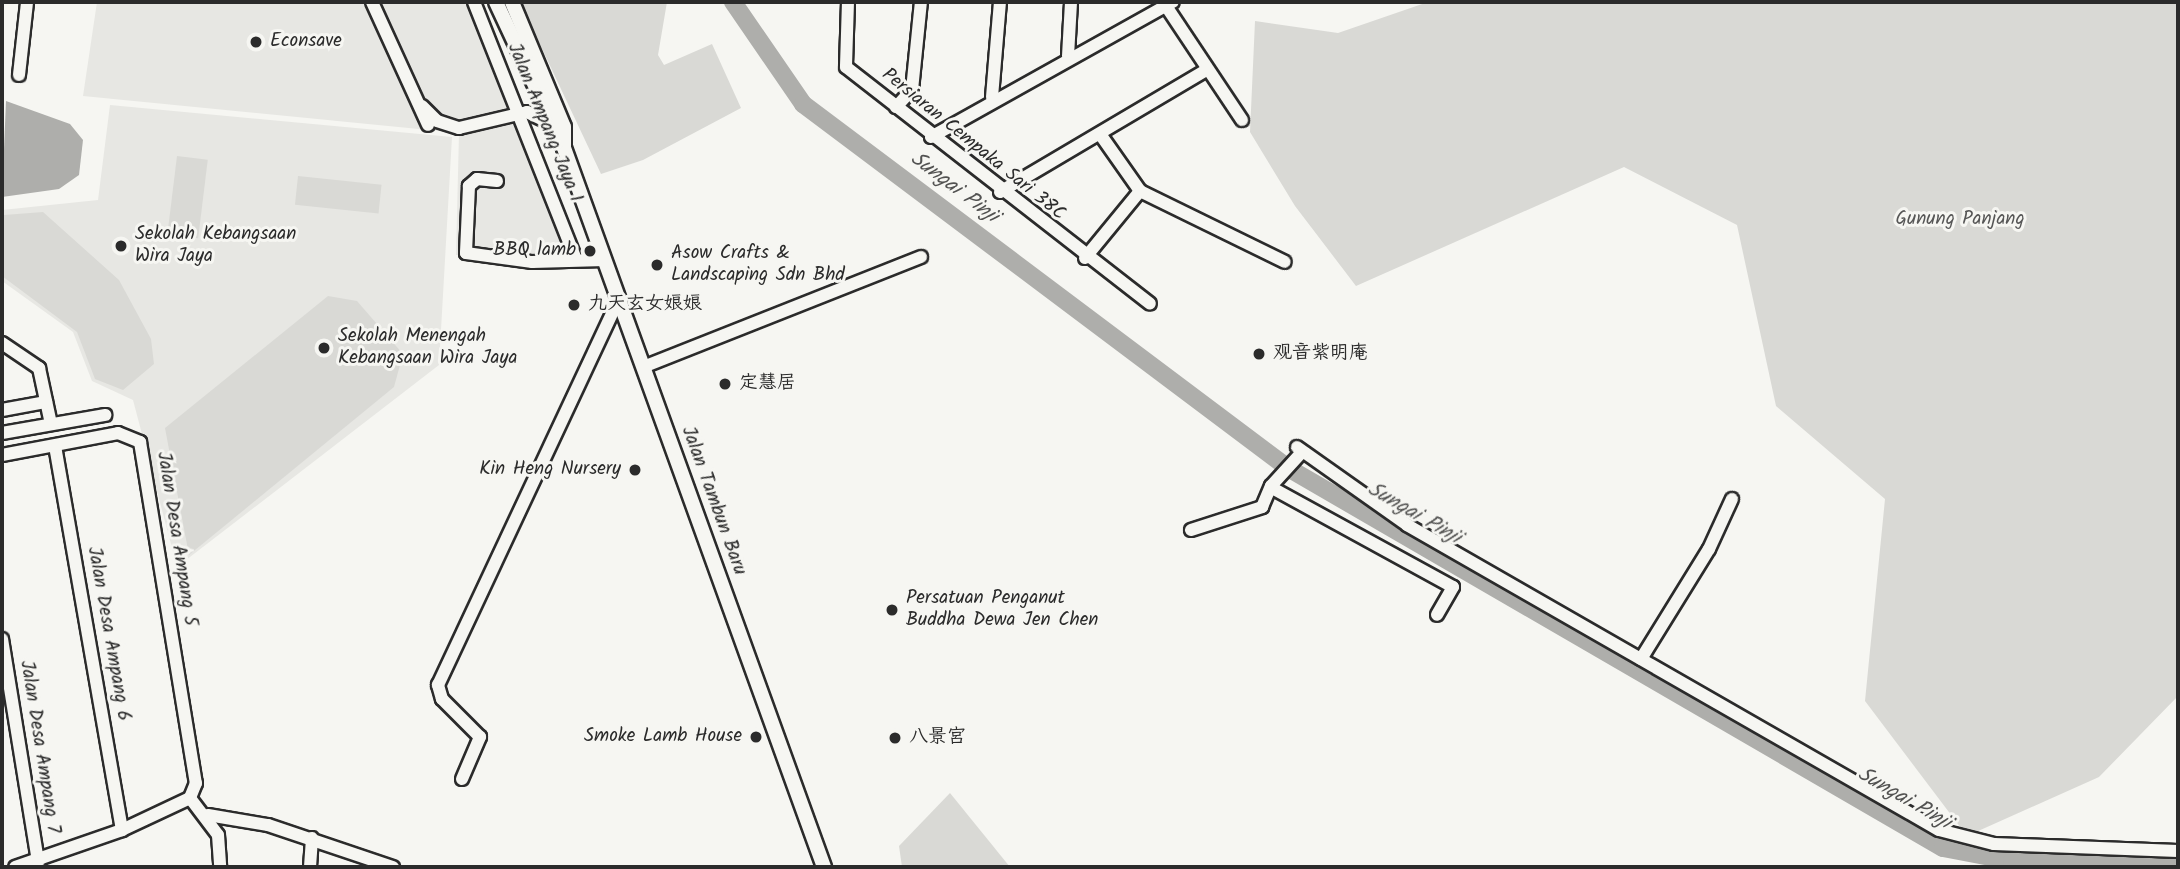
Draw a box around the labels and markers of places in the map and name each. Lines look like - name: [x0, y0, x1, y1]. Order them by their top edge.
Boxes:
- place label: Econsave: [270, 31, 342, 53]
- marker: Econsave: [248, 34, 264, 50]
- place label: Sekolah Kebangsaan Wira Jaya: [135, 224, 296, 268]
- marker: Sekolah Kebangsaan Wira Jaya: [113, 238, 129, 254]
- place label: BBQ lamb: [493, 240, 576, 262]
- marker: BBQ lamb: [582, 243, 598, 259]
- place label: Asow Crafts & Landscaping Sdn Bhd: [671, 243, 845, 287]
- marker: Asow Crafts & Landscaping Sdn Bhd: [649, 257, 665, 273]
- place label: 九天玄女娘娘: [588, 294, 702, 316]
- marker: 九天玄女娘娘: [566, 297, 582, 313]
- place label: Sekolah Menengah Kebangsaan Wira Jaya: [338, 326, 517, 370]
- marker: Sekolah Menengah Kebangsaan Wira Jaya: [316, 340, 332, 356]
- place label: 观音紫明庵: [1273, 343, 1368, 365]
- marker: 观音紫明庵: [1251, 346, 1267, 362]
- place label: 定慧居: [739, 373, 796, 395]
- marker: 定慧居: [717, 376, 733, 392]
- place label: Kin Heng Nursery: [479, 459, 621, 481]
- marker: Kin Heng Nursery: [627, 462, 643, 478]
- place label: Persatuan Penganut Buddha Dewa Jen Chen: [906, 588, 1098, 632]
- marker: Persatuan Penganut Buddha Dewa Jen Chen: [884, 602, 900, 618]
- place label: Smoke Lamb House: [584, 726, 742, 748]
- place label: 八景宫: [909, 727, 966, 749]
- marker: Smoke Lamb House: [748, 729, 764, 745]
- marker: 八景宫: [887, 730, 903, 746]

